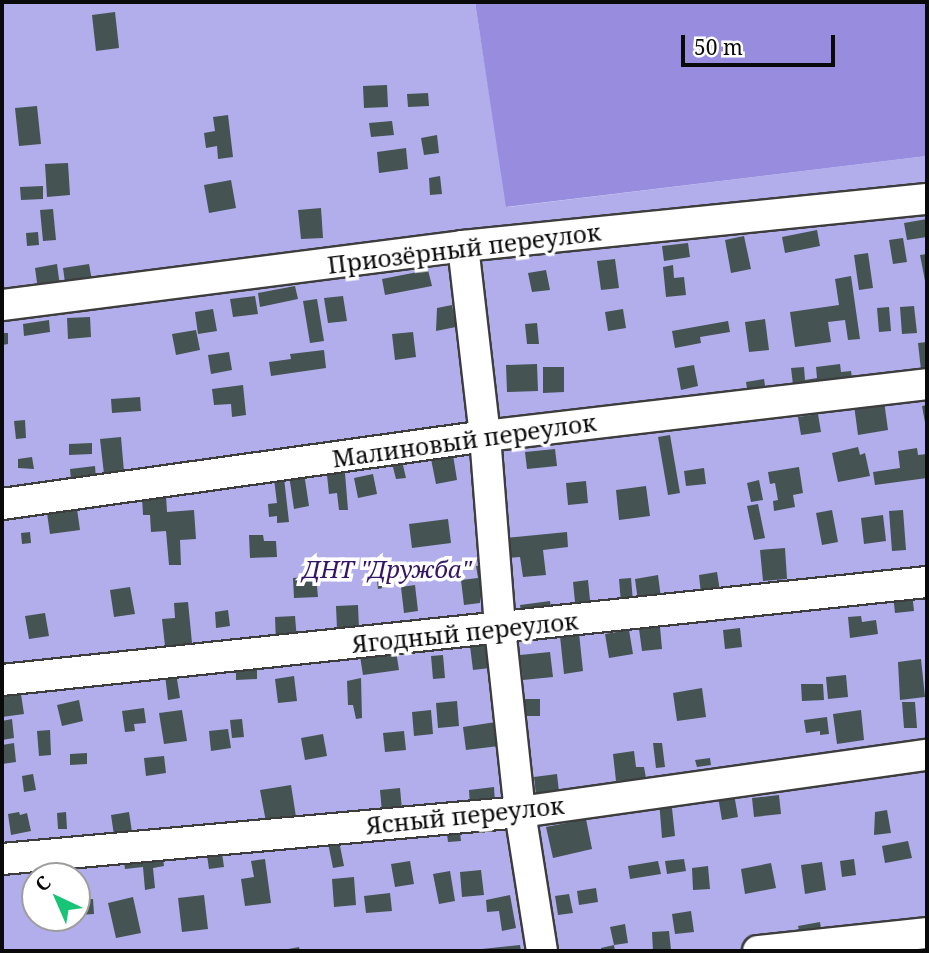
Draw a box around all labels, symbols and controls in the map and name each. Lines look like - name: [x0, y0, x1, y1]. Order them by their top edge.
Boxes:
- scale bar: [684, 21, 838, 65]
- text: 50 m: [694, 33, 743, 61]
- street label: Приозёрный переулок: [326, 217, 602, 279]
- street label: Малиновый переулок: [330, 407, 598, 473]
- park label: ДНТ "Дружба": [302, 555, 472, 583]
- street label: Ягодный переулок: [350, 606, 580, 658]
- street label: Ясный переулок: [365, 790, 565, 840]
- north arrow: [21, 862, 91, 932]
- text: С: [29, 870, 56, 897]

